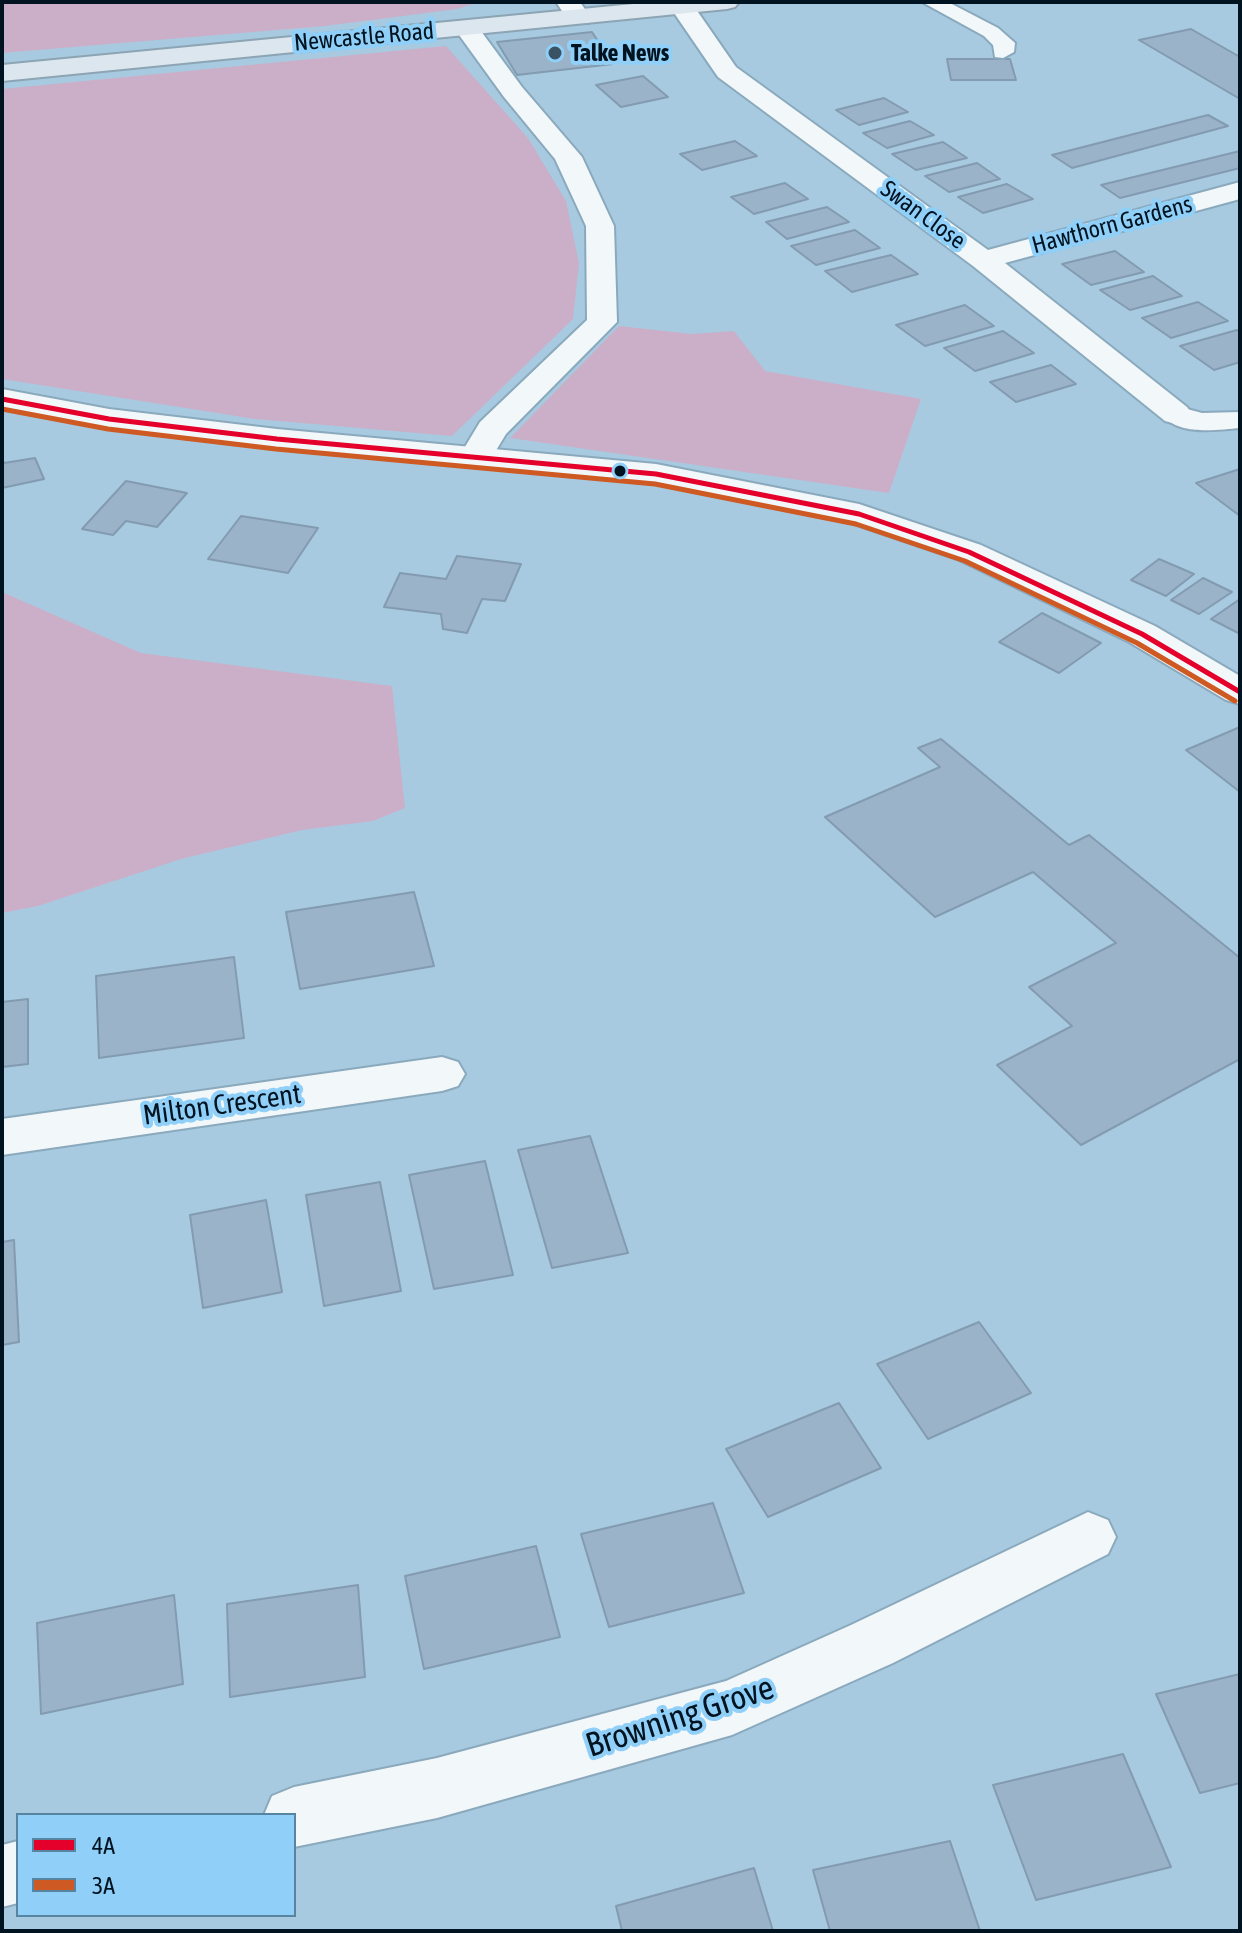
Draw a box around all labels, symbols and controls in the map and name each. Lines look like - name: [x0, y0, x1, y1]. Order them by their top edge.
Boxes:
- street label: Newcastle Road: [293, 17, 435, 57]
- place label: Talke News: [571, 39, 669, 67]
- marker: Talke News: [546, 44, 564, 62]
- street label: Swan Close: [875, 175, 971, 255]
- street label: Hawthorn Gardens: [1029, 190, 1195, 260]
- unlabelled marker: [612, 463, 628, 479]
- street label: Milton Crescent: [141, 1077, 303, 1133]
- street label: Browning Grove: [581, 1667, 779, 1767]
- legend: [16, 1813, 296, 1917]
- text: 4A: [92, 1832, 115, 1859]
- text: 3A: [92, 1872, 115, 1899]

